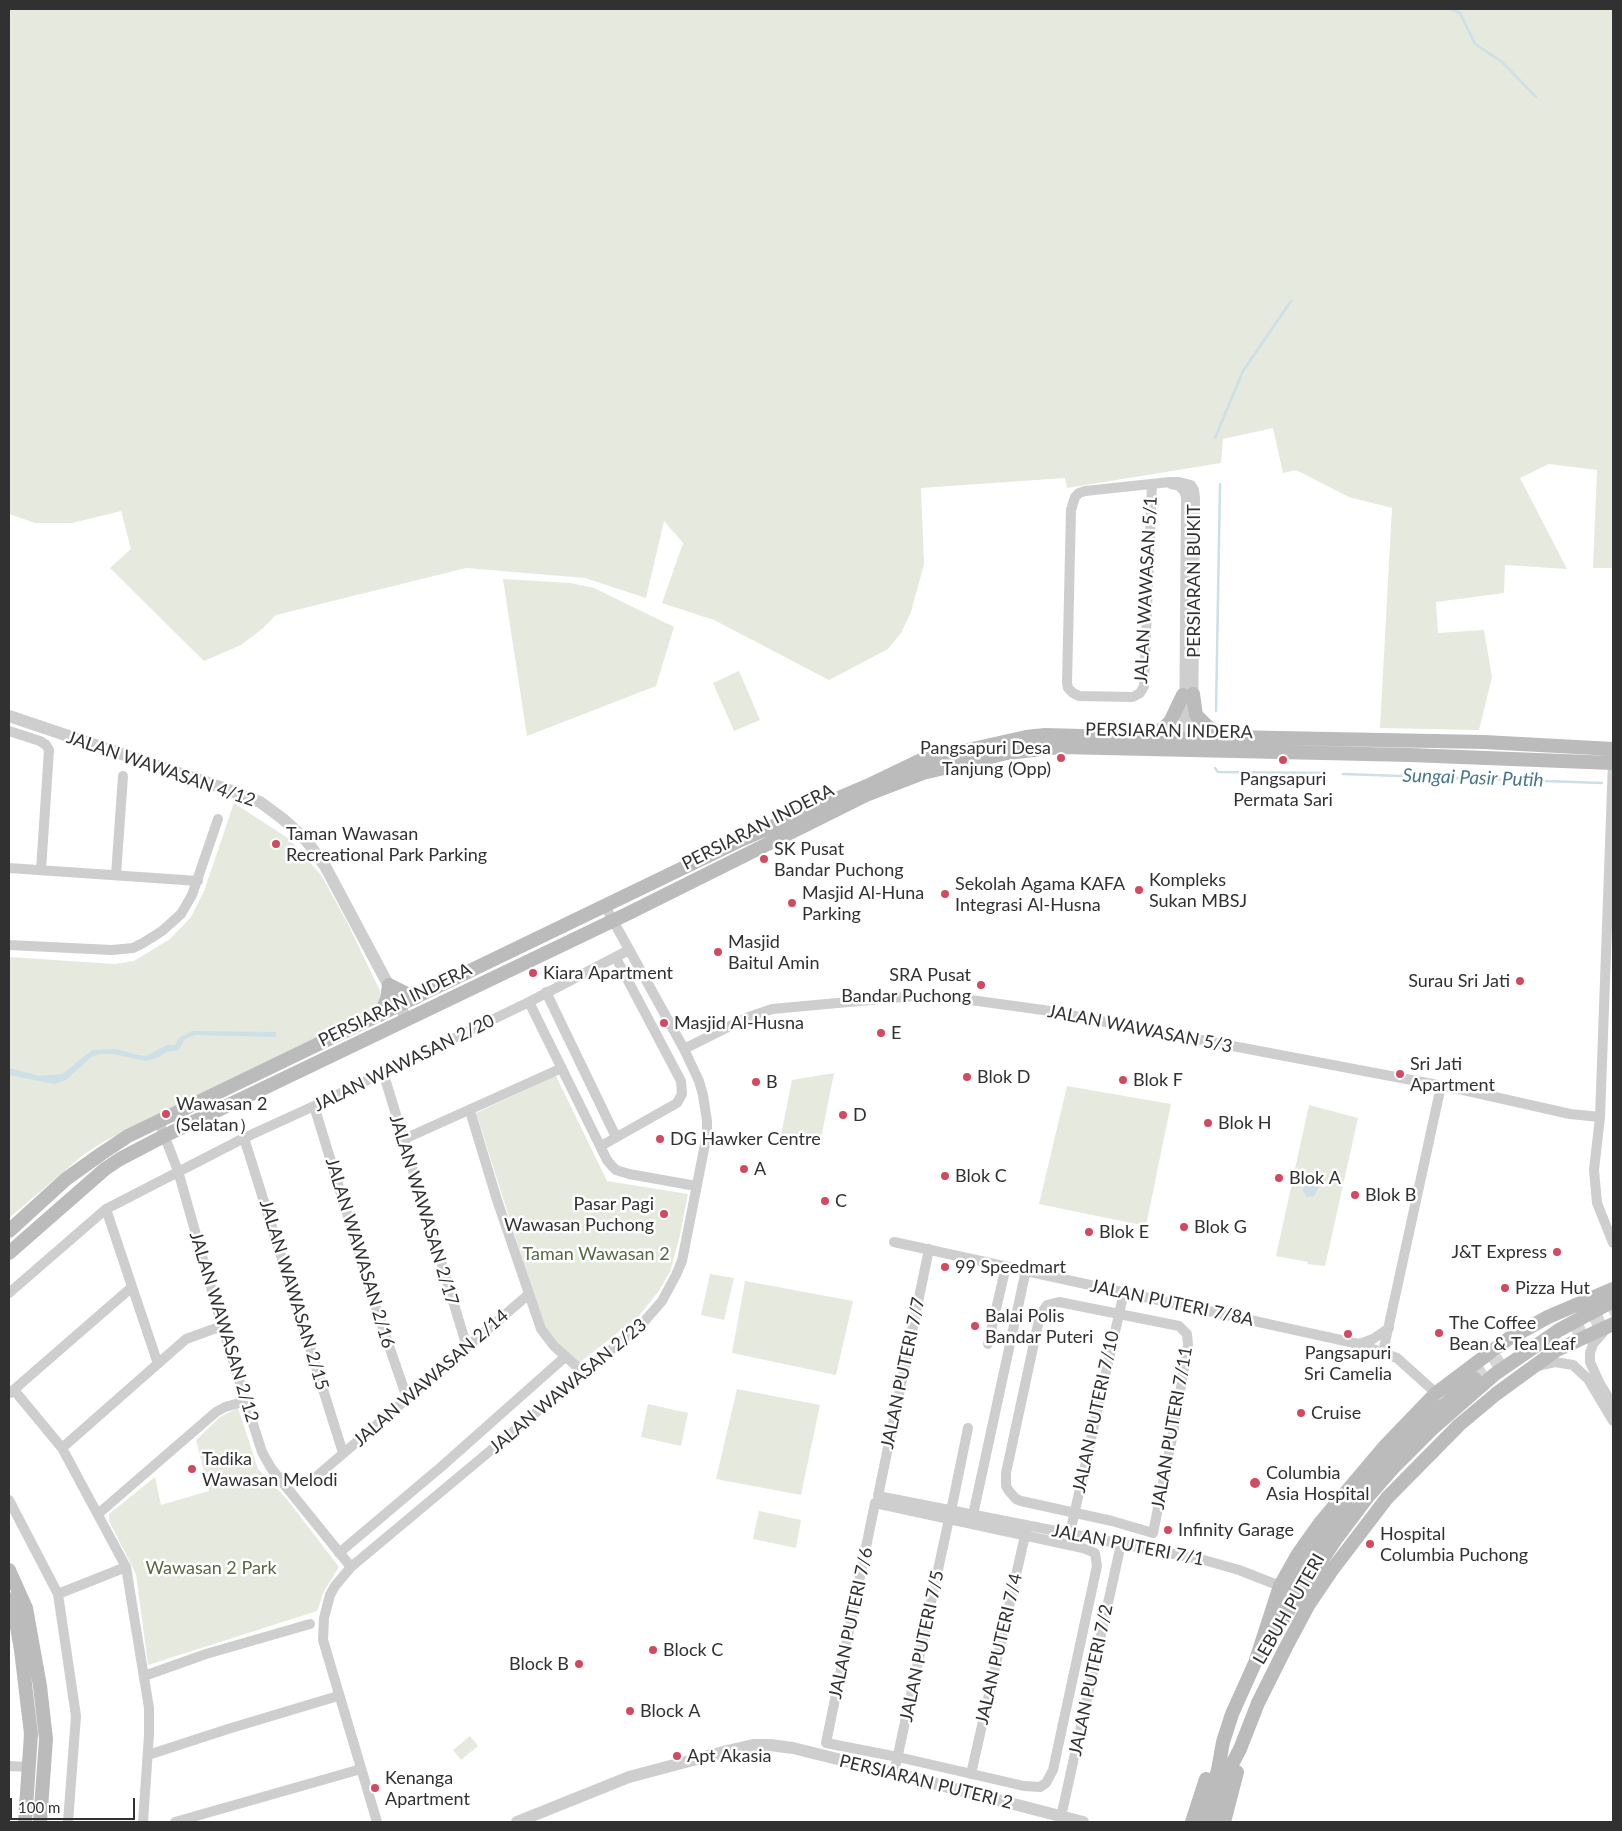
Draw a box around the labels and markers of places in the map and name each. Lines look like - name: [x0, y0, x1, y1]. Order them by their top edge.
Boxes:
- place label: Pangsapuri Desa Tanjung (Opp): [920, 737, 1051, 780]
- marker: Pangsapuri Desa Tanjung (Opp): [1055, 752, 1067, 764]
- marker: Pangsapuri Permata Sari: [1277, 754, 1289, 766]
- place label: Pangsapuri Permata Sari: [1233, 768, 1333, 811]
- place label: Taman Wawasan Recreational Park Parking: [286, 823, 487, 866]
- marker: Taman Wawasan Recreational Park Parking: [270, 838, 282, 850]
- place label: SK Pusat Bandar Puchong: [774, 838, 904, 881]
- marker: SK Pusat Bandar Puchong: [758, 853, 770, 865]
- place label: Kompleks Sukan MBSJ: [1149, 869, 1247, 912]
- place label: Sekolah Agama KAFA Integrasi Al-Husna: [955, 873, 1125, 916]
- place label: Masjid Al-Huna Parking: [802, 882, 924, 924]
- marker: Kompleks Sukan MBSJ: [1133, 884, 1145, 896]
- marker: Sekolah Agama KAFA Integrasi Al-Husna: [939, 888, 951, 900]
- marker: Masjid Al-Huna Parking: [786, 897, 798, 909]
- place label: Masjid Baitul Amin: [728, 931, 819, 974]
- marker: Masjid Baitul Amin: [712, 946, 724, 958]
- place label: Kiara Apartment: [543, 962, 673, 984]
- place label: SRA Pusat Bandar Puchong: [841, 964, 971, 1006]
- marker: Kiara Apartment: [527, 967, 539, 979]
- place label: Surau Sri Jati: [1408, 970, 1510, 992]
- marker: Surau Sri Jati: [1514, 975, 1526, 987]
- marker: SRA Pusat Bandar Puchong: [975, 979, 987, 991]
- place label: Masjid Al-Husna: [674, 1012, 804, 1034]
- marker: Masjid Al-Husna: [658, 1017, 670, 1029]
- place label: E: [891, 1022, 901, 1044]
- marker: E: [875, 1027, 887, 1039]
- place label: Sri Jati Apartment: [1410, 1053, 1495, 1096]
- place label: Blok D: [977, 1066, 1030, 1088]
- marker: Sri Jati Apartment: [1394, 1068, 1406, 1080]
- place label: Blok F: [1133, 1069, 1183, 1091]
- place label: B: [766, 1071, 778, 1093]
- marker: Blok D: [961, 1071, 973, 1083]
- marker: Blok F: [1117, 1074, 1129, 1086]
- marker: B: [750, 1076, 762, 1088]
- place label: Wawasan 2 (Selatan）: [176, 1093, 267, 1136]
- place label: D: [853, 1104, 867, 1126]
- marker: Wawasan 2 (Selatan）: [160, 1108, 172, 1120]
- marker: D: [837, 1109, 849, 1121]
- place label: Blok H: [1218, 1112, 1271, 1134]
- marker: Blok H: [1202, 1117, 1214, 1129]
- place label: DG Hawker Centre: [670, 1128, 821, 1150]
- marker: DG Hawker Centre: [654, 1133, 666, 1145]
- place label: A: [754, 1158, 766, 1180]
- marker: A: [738, 1163, 750, 1175]
- place label: Blok C: [955, 1165, 1007, 1187]
- place label: Blok A: [1289, 1167, 1341, 1189]
- marker: Blok C: [939, 1170, 951, 1182]
- marker: Blok A: [1273, 1172, 1285, 1184]
- place label: Blok B: [1365, 1184, 1416, 1206]
- marker: Blok B: [1349, 1189, 1361, 1201]
- place label: C: [835, 1190, 847, 1212]
- place label: Pasar Pagi Wawasan Puchong: [504, 1193, 654, 1236]
- marker: C: [819, 1195, 831, 1207]
- marker: Pasar Pagi Wawasan Puchong: [658, 1208, 670, 1220]
- place label: Blok G: [1194, 1216, 1247, 1238]
- place label: Blok E: [1099, 1221, 1149, 1243]
- marker: Blok G: [1178, 1221, 1190, 1233]
- marker: Blok E: [1083, 1226, 1095, 1238]
- place label: J&T Express: [1452, 1241, 1547, 1263]
- marker: J&T Express: [1551, 1246, 1563, 1258]
- place label: 99 Speedmart: [955, 1256, 1066, 1278]
- marker: 99 Speedmart: [939, 1261, 951, 1273]
- place label: Pizza Hut: [1515, 1277, 1590, 1299]
- marker: Pizza Hut: [1499, 1282, 1511, 1294]
- place label: Balai Polis Bandar Puteri: [985, 1305, 1093, 1348]
- place label: The Coffee Bean & Tea Leaf: [1449, 1312, 1576, 1355]
- marker: Balai Polis Bandar Puteri: [969, 1320, 981, 1332]
- marker: The Coffee Bean & Tea Leaf: [1433, 1327, 1445, 1339]
- marker: Pangsapuri Sri Camelia: [1342, 1328, 1354, 1340]
- place label: Pangsapuri Sri Camelia: [1304, 1342, 1392, 1385]
- place label: Cruise: [1311, 1402, 1361, 1424]
- marker: Cruise: [1295, 1407, 1307, 1419]
- place label: Tadika Wawasan Melodi: [202, 1448, 338, 1490]
- place label: Columbia Asia Hospital: [1266, 1462, 1369, 1505]
- marker: Tadika Wawasan Melodi: [186, 1463, 198, 1475]
- marker: Columbia Asia Hospital: [1248, 1476, 1262, 1490]
- place label: Infinity Garage: [1178, 1519, 1294, 1541]
- place label: Hospital Columbia Puchong: [1380, 1523, 1528, 1566]
- marker: Infinity Garage: [1162, 1524, 1174, 1536]
- marker: Hospital Columbia Puchong: [1364, 1538, 1376, 1550]
- place label: Block C: [663, 1639, 723, 1661]
- marker: Block C: [647, 1644, 659, 1656]
- place label: Block B: [509, 1653, 569, 1675]
- marker: Block B: [573, 1658, 585, 1670]
- place label: Block A: [640, 1700, 700, 1722]
- marker: Block A: [624, 1705, 636, 1717]
- place label: Apt Akasia: [687, 1745, 771, 1767]
- marker: Apt Akasia: [671, 1750, 683, 1762]
- place label: Kenanga Apartment: [385, 1767, 470, 1810]
- marker: Kenanga Apartment: [369, 1782, 381, 1794]

